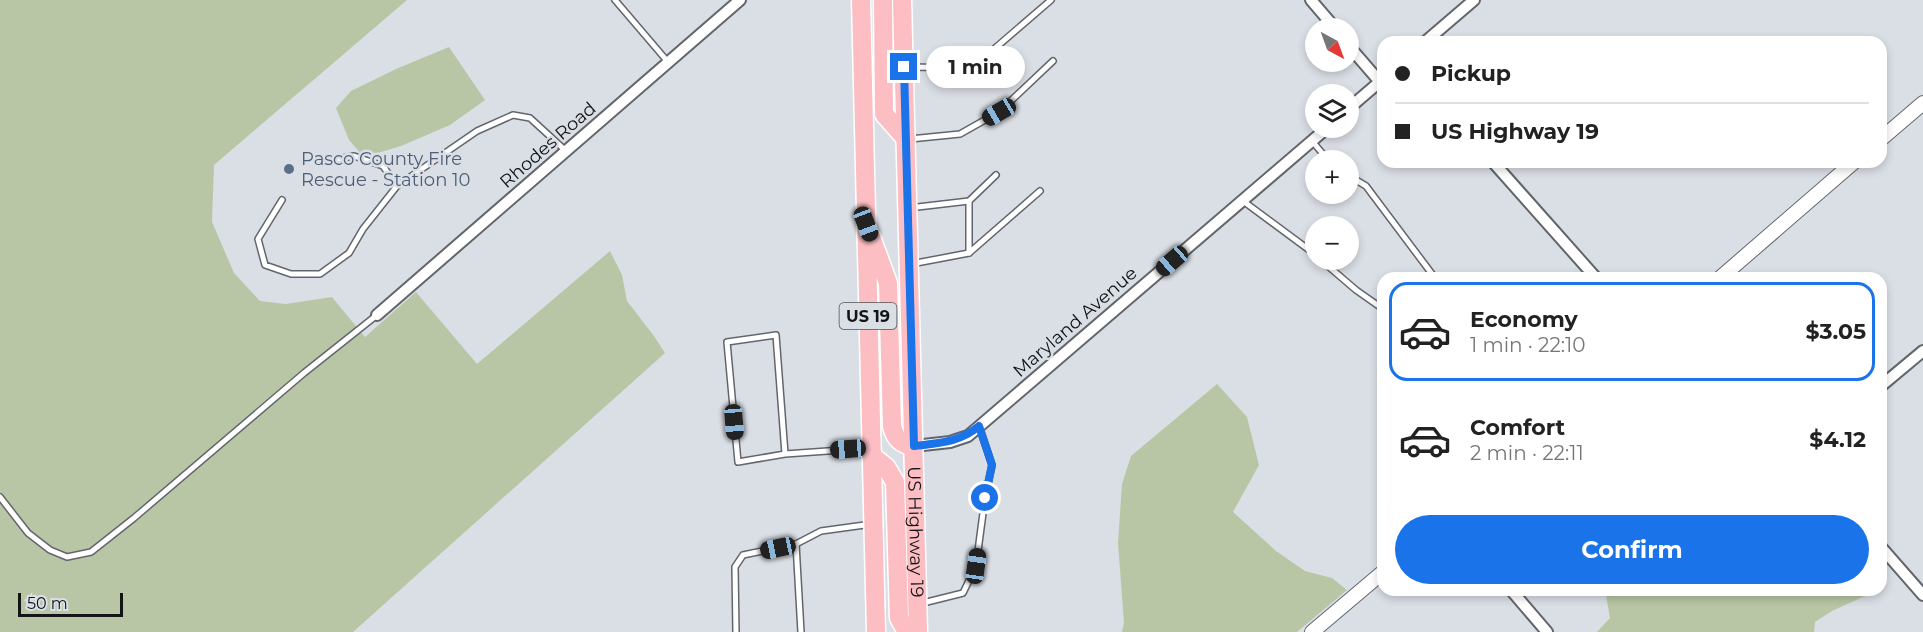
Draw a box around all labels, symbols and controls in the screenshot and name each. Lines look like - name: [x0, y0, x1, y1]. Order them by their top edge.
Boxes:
- north arrow: [1305, 18, 1359, 72]
- map controls: [1305, 18, 1359, 270]
- callout: 1 min: [925, 46, 1024, 88]
- route end: [890, 53, 917, 80]
- text: 1 min: [948, 55, 1003, 79]
- text: Pickup: [1431, 60, 1511, 87]
- button: layers: [1305, 84, 1359, 138]
- car: [979, 95, 1019, 129]
- street label: Rhodes Road: [495, 97, 601, 193]
- text: US Highway 19: [1431, 118, 1599, 145]
- place label: Pasco County Fire Rescue - Station 10: [301, 148, 470, 191]
- button: +: [1305, 150, 1359, 204]
- marker: Pasco County Fire Rescue - Station 10: [282, 162, 296, 176]
- car: [851, 204, 881, 244]
- button: −: [1305, 216, 1359, 270]
- car: [1153, 242, 1191, 280]
- street label: Maryland Avenue: [1008, 262, 1142, 382]
- road number: US 19: [840, 303, 896, 329]
- icon: car: [1398, 305, 1452, 359]
- text: Economy: [1470, 306, 1578, 333]
- text: $3.05: [1806, 318, 1866, 345]
- text: 1 min · 22:10: [1470, 333, 1586, 357]
- car: [723, 403, 745, 441]
- icon: car: [1398, 413, 1452, 467]
- text: Comfort: [1470, 414, 1565, 441]
- text: $4.12: [1809, 426, 1866, 453]
- car: [829, 439, 867, 459]
- text: 2 min · 22:11: [1470, 441, 1584, 465]
- street label: US Highway 19: [903, 466, 928, 598]
- route start: [971, 484, 998, 511]
- button: Confirm: [1395, 515, 1869, 584]
- car: [759, 535, 797, 561]
- car: [965, 547, 987, 585]
- scale bar: [18, 590, 123, 618]
- text: 50 m: [27, 594, 68, 613]

